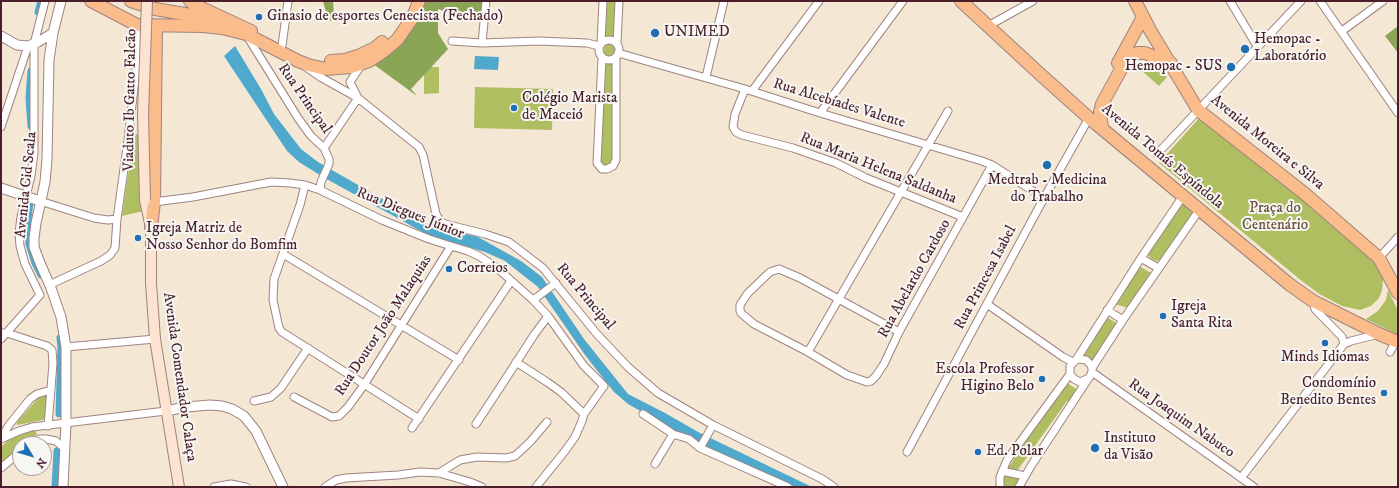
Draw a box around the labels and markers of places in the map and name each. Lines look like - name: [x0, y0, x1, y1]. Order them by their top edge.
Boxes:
- place label: Ginasio de esportes Cenecista (Fechado): [267, 8, 503, 26]
- marker: Ginasio de esportes Cenecista (Fechado): [254, 12, 264, 22]
- place label: UNIMED: [664, 24, 730, 42]
- marker: UNIMED: [649, 27, 661, 39]
- place label: Hemopac - Laboratório: [1254, 31, 1326, 66]
- marker: Hemopac - Laboratório: [1239, 43, 1251, 55]
- place label: Hemopac - SUS: [1125, 58, 1222, 76]
- marker: Hemopac - SUS: [1225, 61, 1237, 73]
- place label: Colégio Marista de Maceió: [522, 90, 617, 125]
- marker: Colégio Marista de Maceió: [509, 103, 519, 113]
- marker: Medtrab - Medicina do Trabalho: [1041, 159, 1053, 171]
- place label: Medtrab - Medicina do Trabalho: [987, 172, 1107, 207]
- place label: Igreja Matriz de Nosso Senhor do Bomfim: [146, 220, 297, 255]
- marker: Igreja Matriz de Nosso Senhor do Bomfim: [133, 233, 143, 243]
- place label: Correios: [457, 260, 508, 278]
- marker: Correios: [444, 264, 454, 274]
- place label: Igreja Santa Rita: [1171, 298, 1232, 333]
- marker: Igreja Santa Rita: [1158, 311, 1168, 321]
- marker: Minds Idiomas: [1320, 338, 1330, 348]
- place label: Minds Idiomas: [1281, 349, 1369, 367]
- place label: Escola Professor Higino Belo: [935, 361, 1034, 396]
- marker: Escola Professor Higino Belo: [1037, 374, 1047, 384]
- place label: Condomínio Benedito Bentes: [1280, 375, 1376, 410]
- marker: Condomínio Benedito Bentes: [1379, 388, 1389, 398]
- place label: Instituto da Visão: [1104, 430, 1156, 465]
- marker: Instituto da Visão: [1089, 442, 1101, 454]
- place label: Ed. Polar: [986, 443, 1043, 461]
- marker: Ed. Polar: [973, 447, 983, 457]

